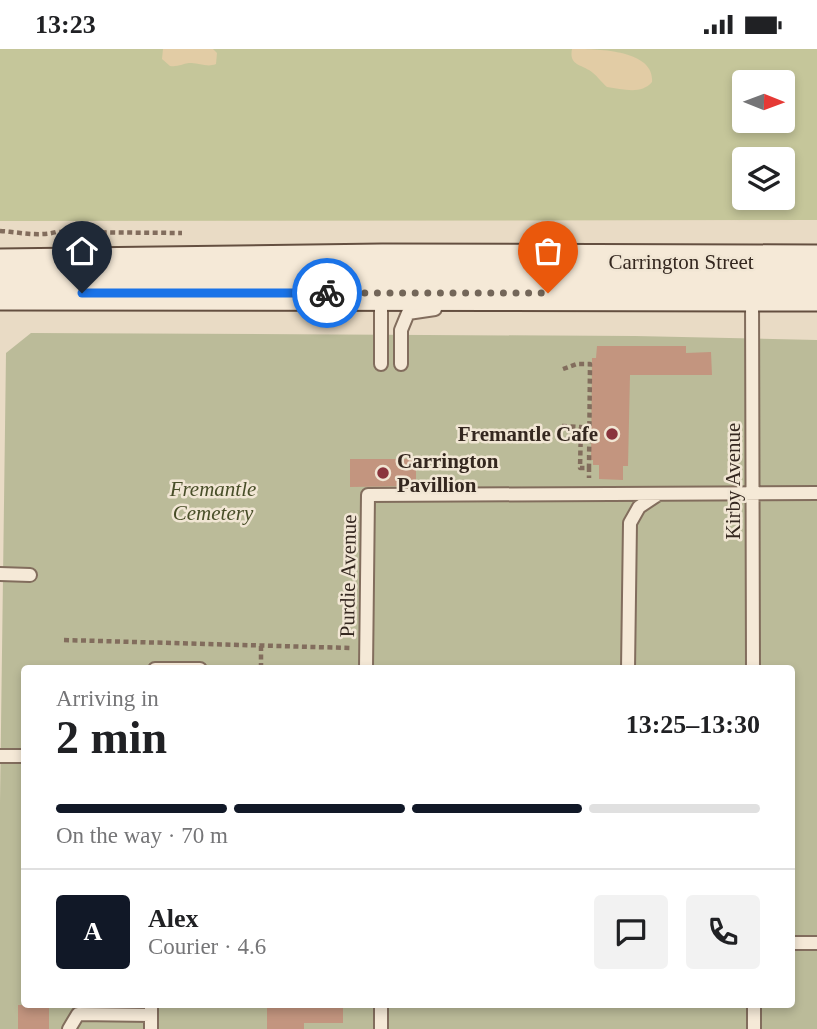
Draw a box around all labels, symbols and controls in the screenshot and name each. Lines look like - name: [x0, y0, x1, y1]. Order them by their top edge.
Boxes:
- text: 13:23: [35, 10, 96, 39]
- north arrow: [732, 70, 794, 133]
- map controls: [732, 70, 795, 210]
- button: layers: [732, 147, 795, 210]
- pin: [52, 221, 112, 293]
- pin: [518, 221, 578, 293]
- icon: home: [63, 232, 101, 270]
- icon: bag: [529, 232, 567, 270]
- street label: Carrington Street: [608, 250, 754, 274]
- courier: [292, 258, 362, 328]
- icon: bike: [308, 274, 346, 312]
- place label: Fremantle Cafe: [458, 422, 598, 446]
- street label: Kirby Avenue: [721, 423, 745, 539]
- marker: Fremantle Cafe: [604, 426, 620, 442]
- place label: Carrington Pavillion: [397, 449, 499, 497]
- marker: Carrington Pavillion: [375, 465, 391, 481]
- park label: Fremantle Cemetery: [169, 477, 256, 525]
- street label: Purdie Avenue: [335, 514, 361, 638]
- text: Arriving in: [56, 686, 159, 711]
- text: 13:25–13:30: [626, 710, 760, 739]
- text: 2 min: [56, 712, 167, 763]
- text: On the way · 70 m: [56, 823, 228, 848]
- button: chat: [594, 895, 668, 969]
- button: phone: [686, 895, 760, 969]
- text: Alex: [148, 904, 199, 933]
- text: A: [84, 917, 102, 946]
- text: Courier · 4.6: [148, 934, 266, 959]

